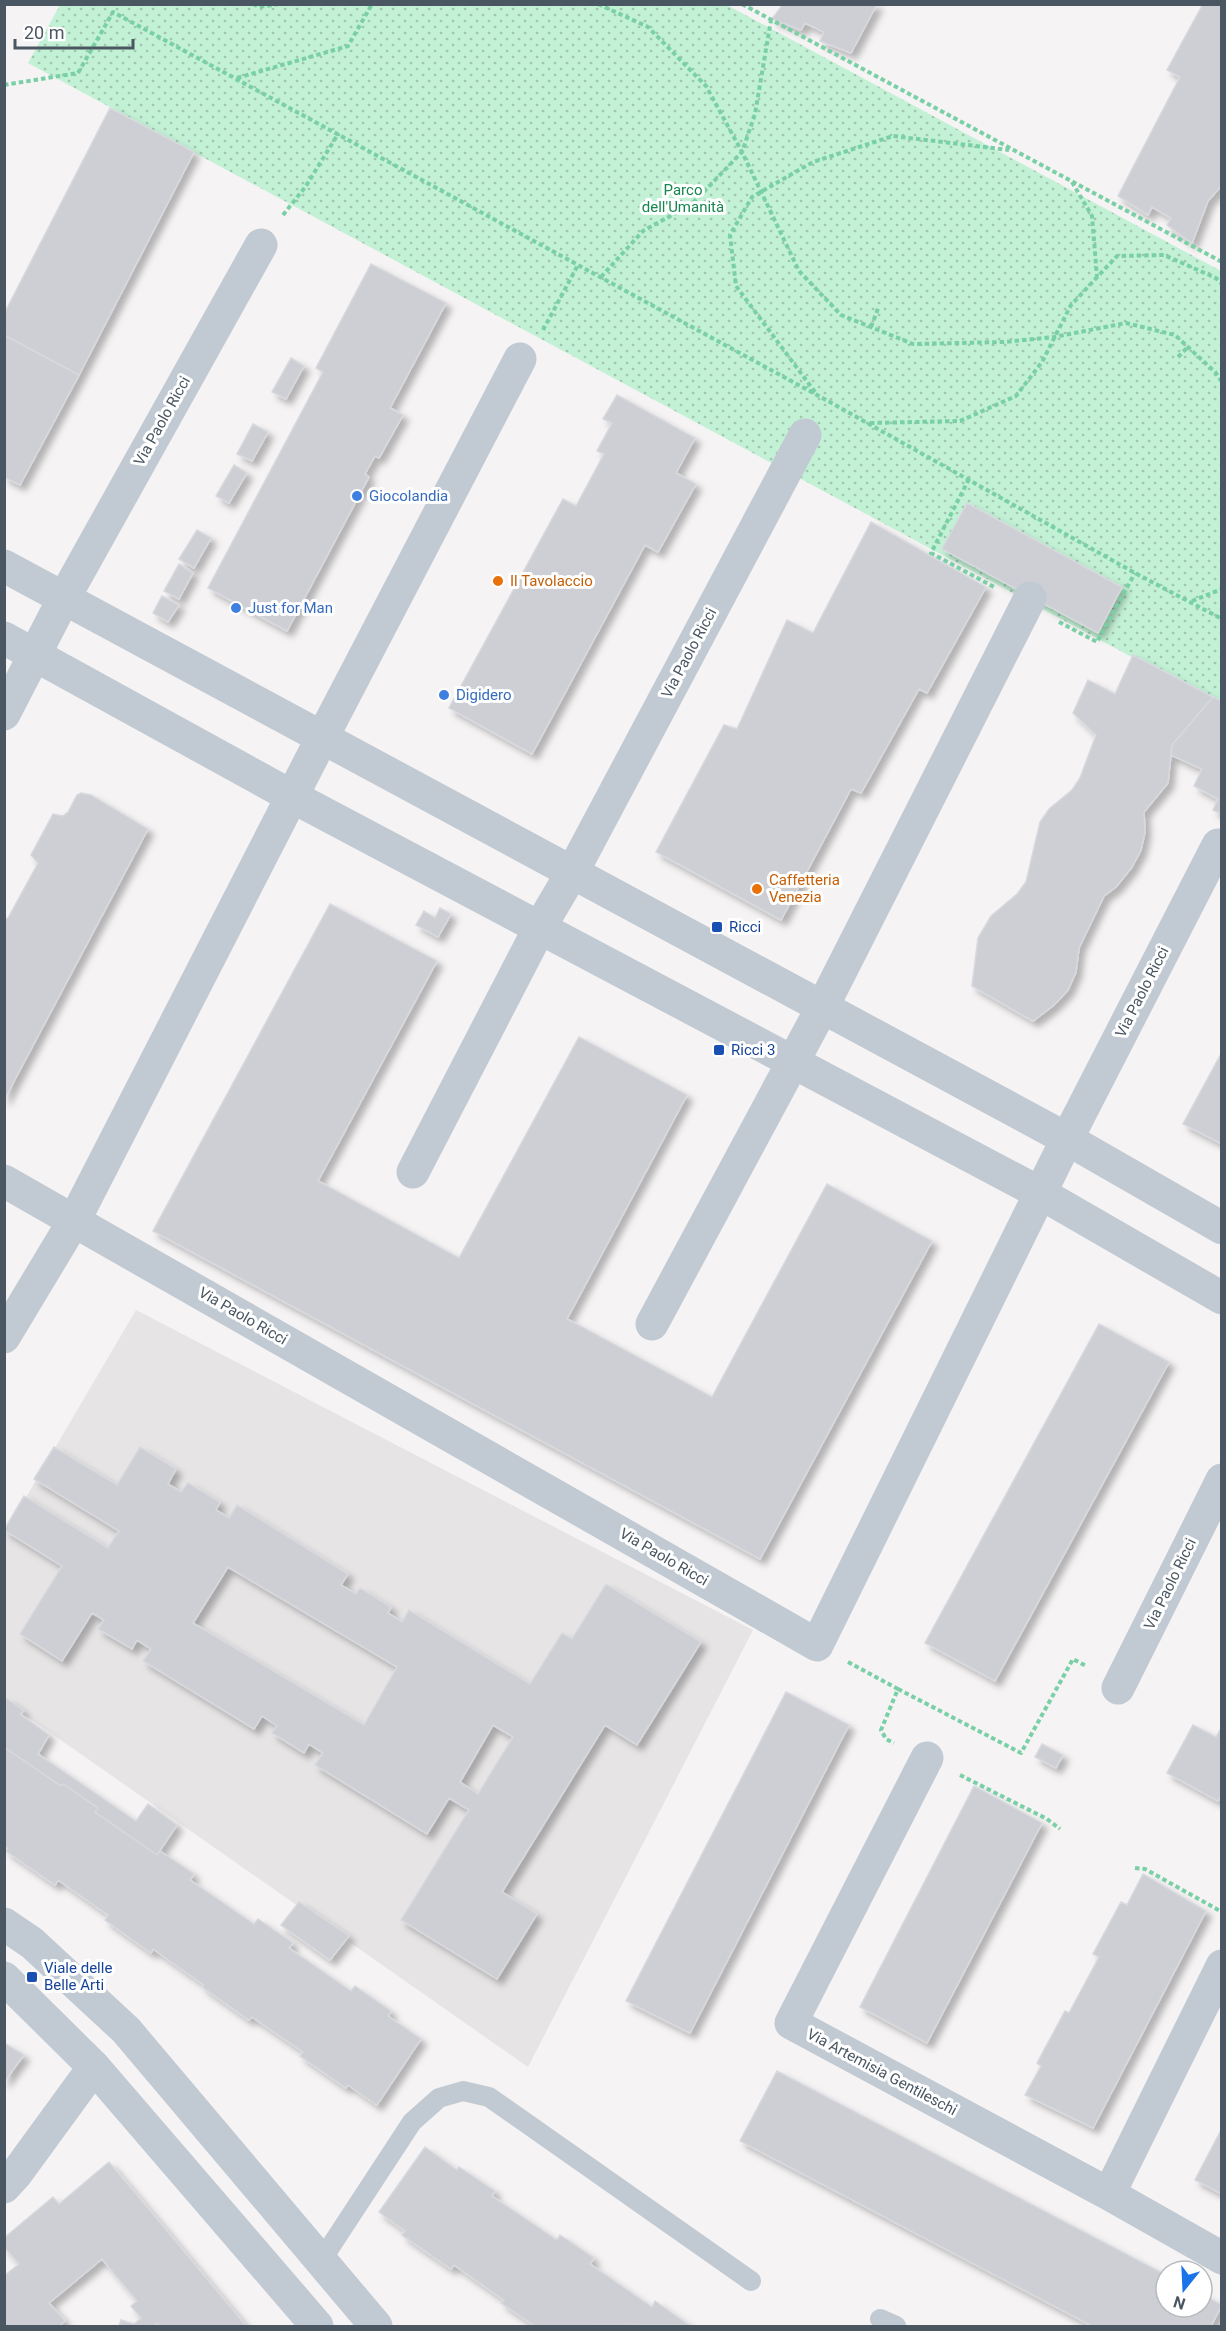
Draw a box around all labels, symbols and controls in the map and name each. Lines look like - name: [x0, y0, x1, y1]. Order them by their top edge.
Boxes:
- scale bar: [15, 12, 134, 50]
- text: 20 m: [24, 22, 64, 43]
- park label: Parco dell'Umanità: [642, 181, 724, 216]
- street label: Via Paolo Ricci: [130, 373, 194, 469]
- place label: Giocolandia: [369, 487, 448, 505]
- marker: Giocolandia: [350, 489, 364, 503]
- place label: Il Tavolaccio: [510, 572, 593, 590]
- marker: Il Tavolaccio: [491, 574, 505, 588]
- place label: Just for Man: [248, 599, 333, 617]
- marker: Just for Man: [229, 601, 243, 615]
- street label: Via Paolo Ricci: [658, 605, 720, 701]
- place label: Digidero: [456, 686, 511, 704]
- marker: Digidero: [437, 688, 451, 702]
- place label: Caffetteria Venezia: [769, 871, 840, 906]
- marker: Caffetteria Venezia: [750, 882, 764, 896]
- place label: Ricci: [729, 918, 761, 936]
- marker: Ricci: [710, 920, 724, 934]
- street label: Via Paolo Ricci: [1111, 944, 1173, 1040]
- place label: Ricci 3: [731, 1041, 775, 1059]
- marker: Ricci 3: [712, 1043, 726, 1057]
- street label: Via Paolo Ricci: [195, 1283, 291, 1349]
- street label: Via Paolo Ricci: [616, 1524, 712, 1590]
- street label: Via Paolo Ricci: [1140, 1535, 1200, 1633]
- place label: Viale delle Belle Arti: [44, 1959, 112, 1994]
- marker: Viale delle Belle Arti: [25, 1970, 39, 1984]
- street label: Via Artemisia Gentileschi: [804, 2025, 960, 2119]
- north arrow: [1154, 2259, 1214, 2319]
- text: N: [1171, 2292, 1188, 2314]

